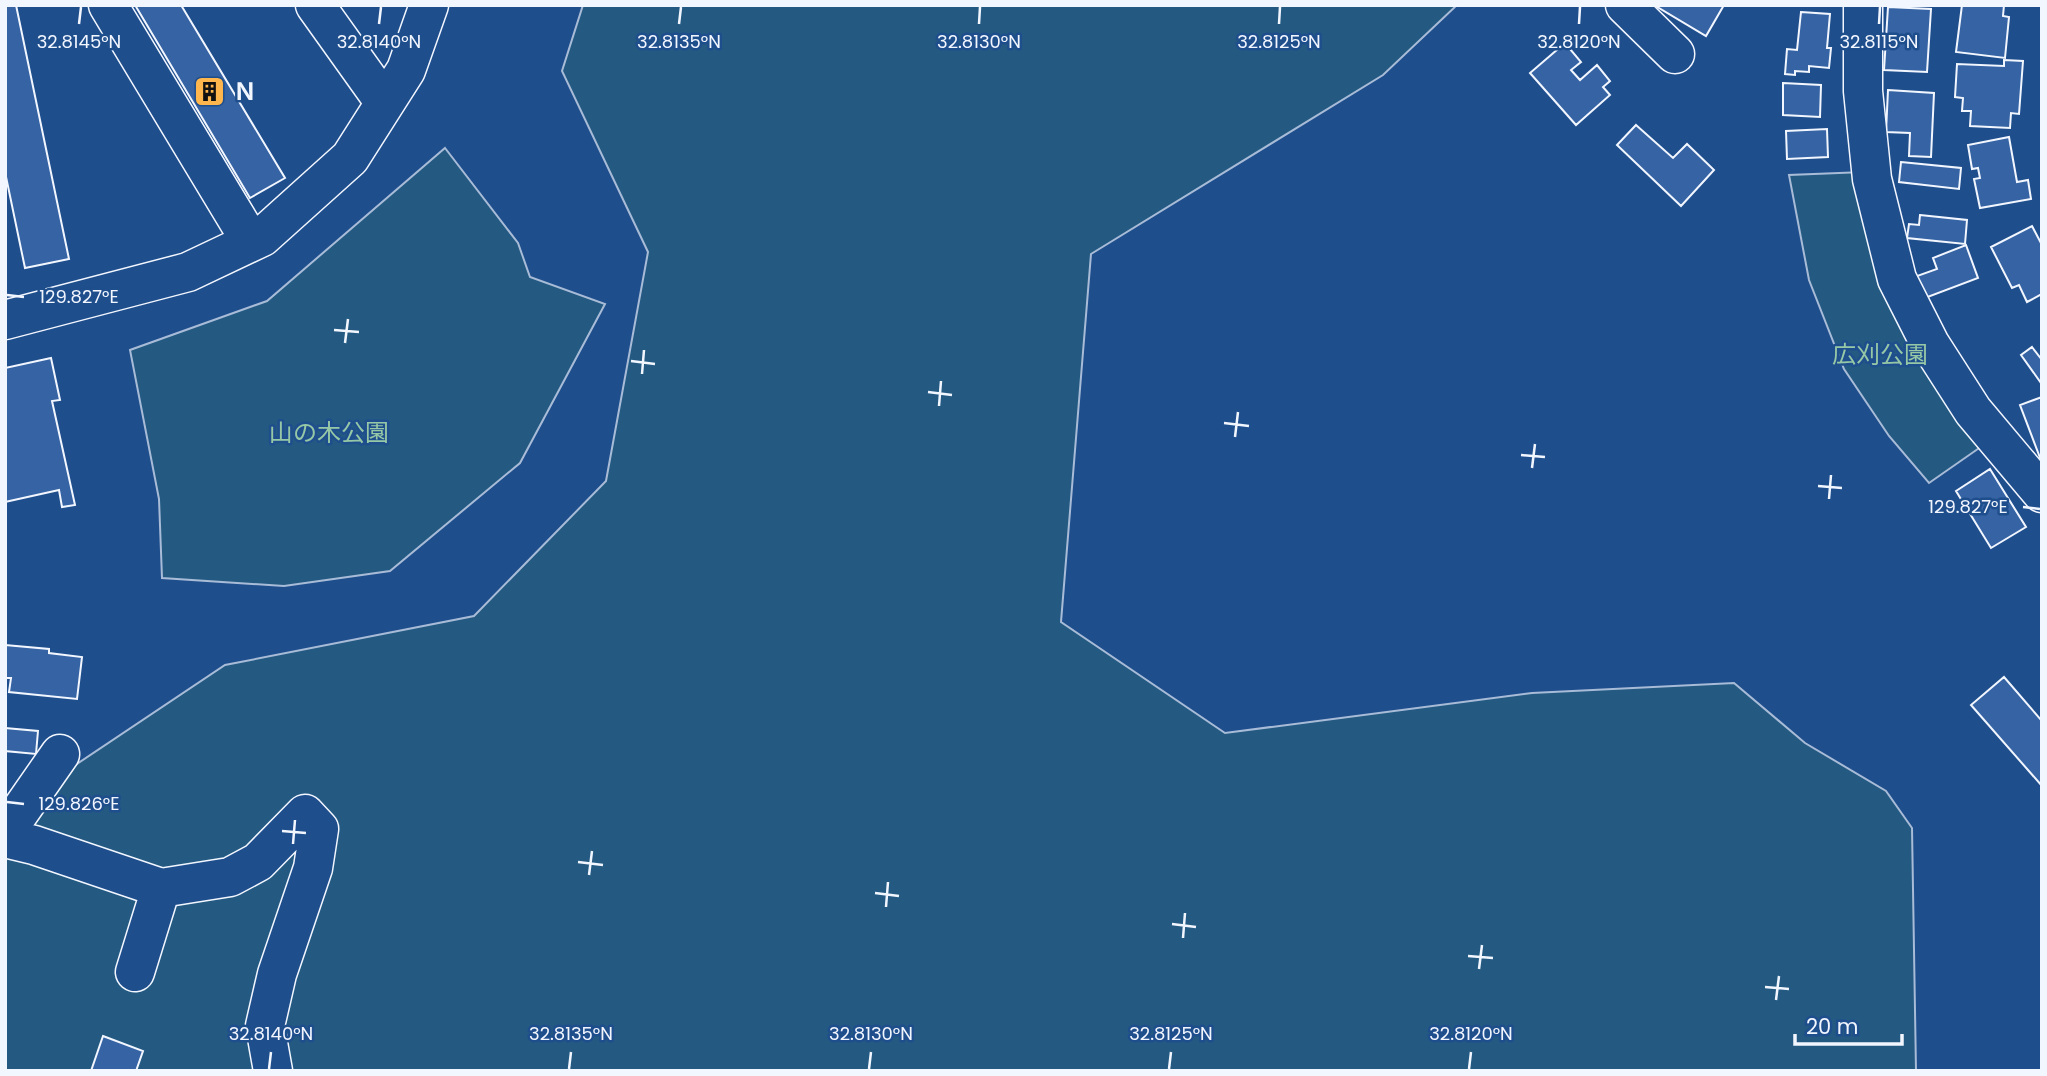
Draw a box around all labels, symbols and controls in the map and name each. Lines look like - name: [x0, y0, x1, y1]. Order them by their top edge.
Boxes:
- text: 32.8145°N: [37, 29, 121, 54]
- text: 32.8140°N: [337, 29, 421, 54]
- text: 32.8135°N: [637, 29, 721, 54]
- text: 32.8130°N: [937, 29, 1021, 54]
- text: 32.8125°N: [1237, 29, 1321, 54]
- text: 32.8120°N: [1537, 29, 1621, 54]
- text: 32.8115°N: [1840, 29, 1918, 54]
- building icon: Ｎ: [193, 74, 227, 108]
- place label: Ｎ: [233, 75, 257, 108]
- text: 129.827°E: [39, 284, 119, 309]
- park label: 広刈公園: [1832, 338, 1928, 371]
- park label: 山の木公園: [269, 416, 389, 449]
- text: 129.827°E: [1928, 494, 2008, 519]
- text: 129.826°E: [39, 791, 119, 816]
- scale bar: [1795, 1002, 1902, 1046]
- text: 20 m: [1806, 1012, 1859, 1041]
- text: 32.8140°N: [229, 1021, 313, 1046]
- text: 32.8135°N: [529, 1021, 613, 1046]
- text: 32.8130°N: [829, 1021, 913, 1046]
- text: 32.8125°N: [1129, 1021, 1213, 1046]
- text: 32.8120°N: [1429, 1021, 1513, 1046]

